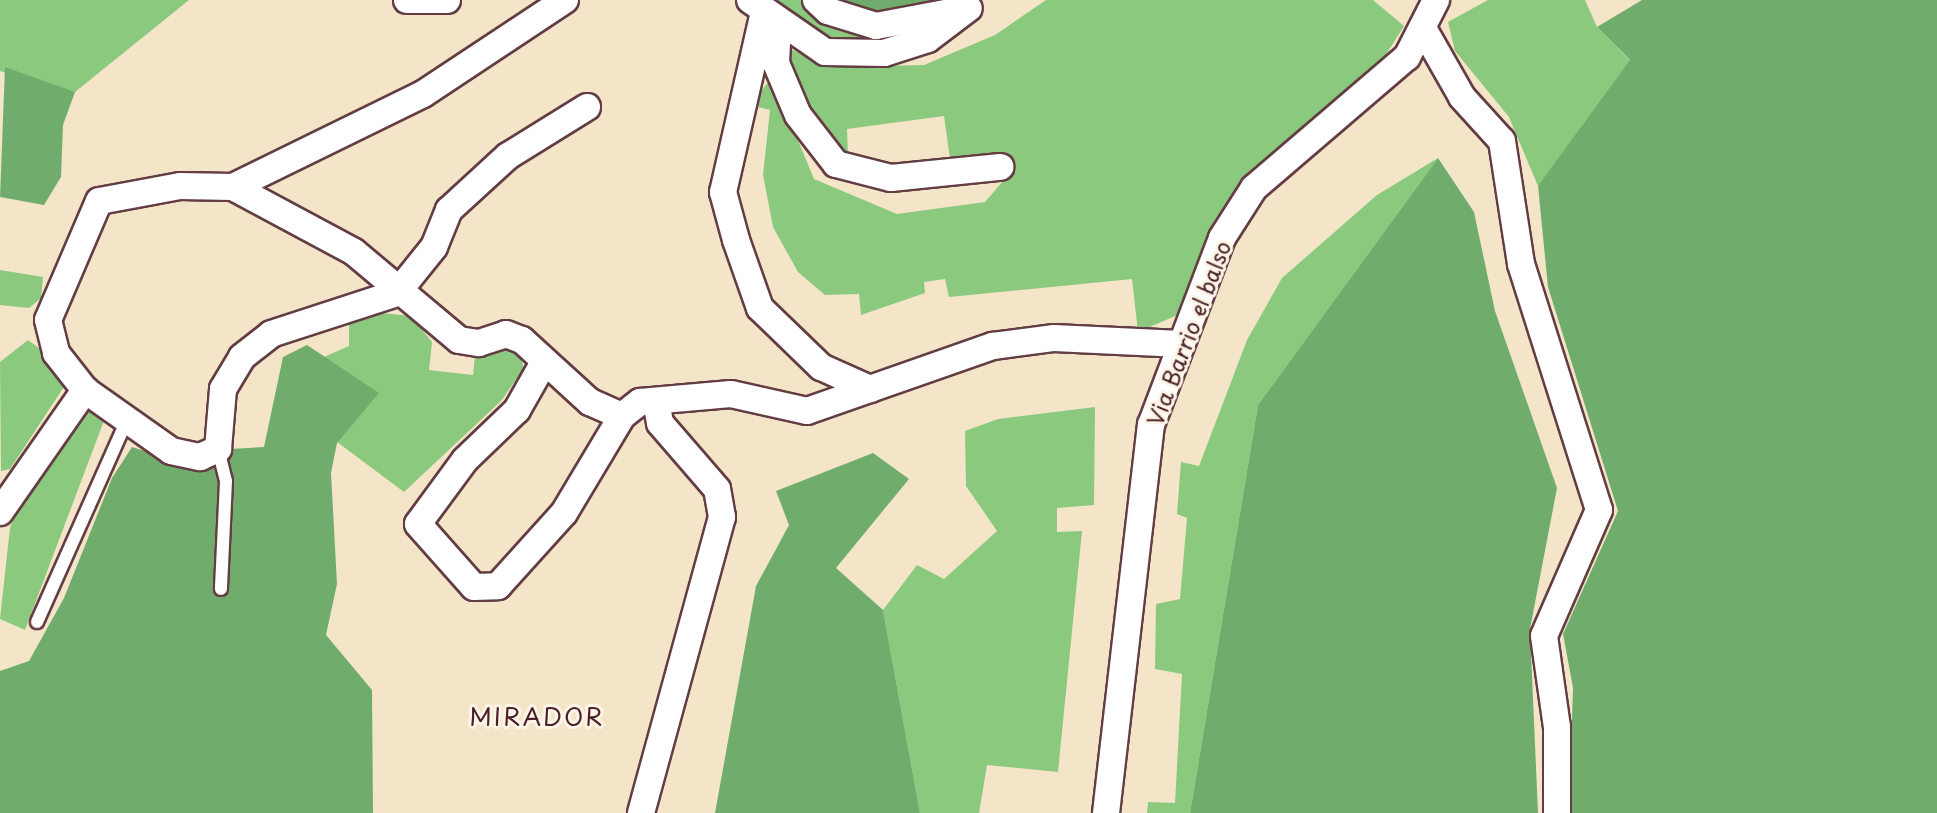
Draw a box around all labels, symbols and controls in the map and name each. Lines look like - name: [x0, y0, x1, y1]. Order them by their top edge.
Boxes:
- street label: Via Barrio el balso: [1141, 237, 1235, 429]
- district label: MIRADOR: [471, 703, 603, 731]

